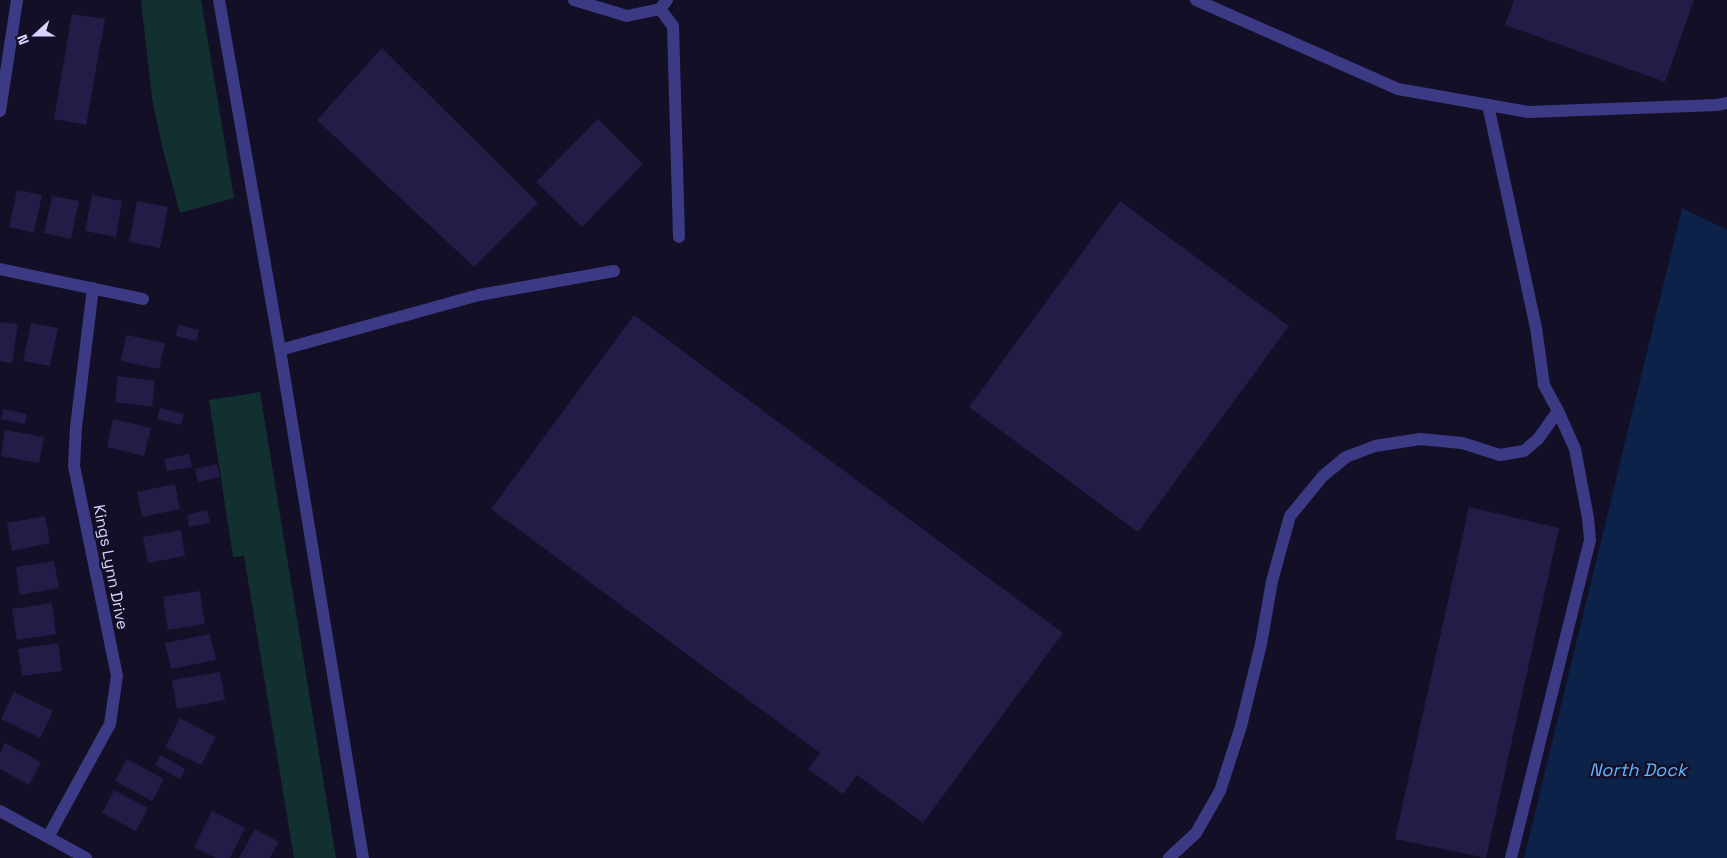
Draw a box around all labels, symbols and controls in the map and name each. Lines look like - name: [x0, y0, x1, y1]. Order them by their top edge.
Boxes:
- north arrow: [10, 10, 60, 60]
- text: N: [13, 32, 33, 47]
- street label: Kings Lynn Drive: [89, 503, 133, 631]
- water label: North Dock: [1589, 758, 1689, 781]

